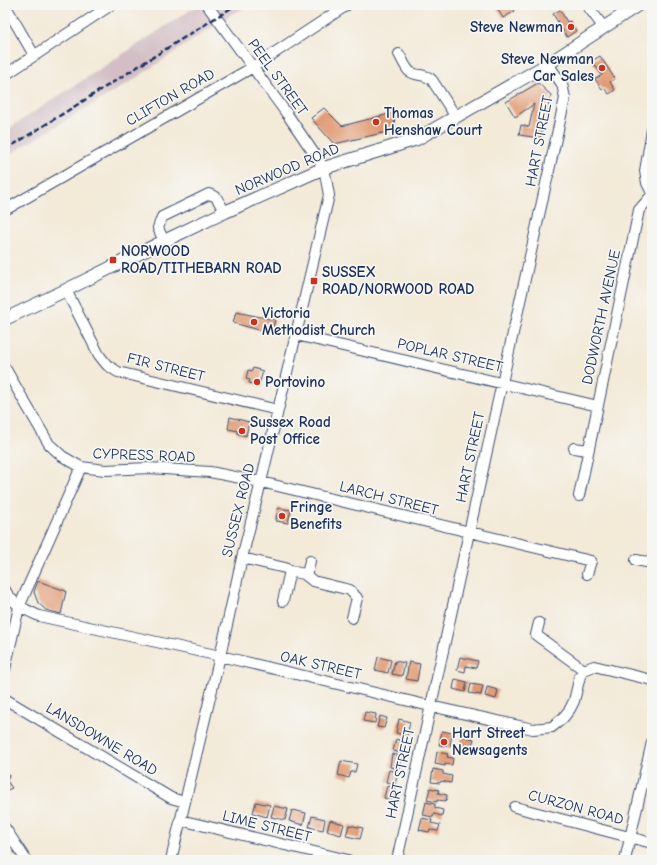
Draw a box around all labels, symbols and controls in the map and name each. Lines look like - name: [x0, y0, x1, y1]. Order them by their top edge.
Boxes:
- place label: Steve Newman: [470, 18, 563, 36]
- marker: Steve Newman: [566, 22, 576, 32]
- street label: PEEL STREET: [244, 35, 312, 119]
- place label: Steve Newman Car Sales: [501, 50, 594, 85]
- marker: Steve Newman Car Sales: [597, 63, 607, 73]
- street label: CLIFTON ROAD: [122, 64, 218, 130]
- street label: HART STREET: [521, 94, 557, 188]
- place label: Thomas Henshaw Court: [384, 104, 483, 139]
- marker: Thomas Henshaw Court: [371, 117, 381, 127]
- street label: NORWOOD ROAD: [232, 139, 342, 199]
- place label: NORWOOD ROAD/TITHEBARN ROAD: [121, 242, 282, 277]
- street label: DODWORTH AVENUE: [578, 248, 624, 386]
- marker: NORWOOD ROAD/TITHEBARN ROAD: [108, 255, 118, 265]
- place label: SUSSEX ROAD/NORWOOD ROAD: [322, 263, 474, 298]
- marker: SUSSEX ROAD/NORWOOD ROAD: [309, 276, 319, 286]
- place label: Victoria Methodist Church: [262, 304, 376, 339]
- marker: Victoria Methodist Church: [249, 317, 259, 327]
- street label: POPLAR STREET: [396, 334, 505, 376]
- street label: FIR STREET: [125, 349, 207, 385]
- place label: Portovino: [265, 373, 326, 391]
- marker: Portovino: [252, 377, 262, 387]
- street label: HART STREET: [452, 410, 488, 504]
- place label: Sussex Road Post Office: [250, 413, 331, 448]
- marker: Sussex Road Post Office: [237, 426, 247, 436]
- street label: CYPRESS ROAD: [92, 444, 196, 466]
- street label: SUSSEX ROAD: [218, 461, 258, 559]
- street label: LARCH STREET: [338, 477, 440, 519]
- place label: Fringe Benefits: [290, 498, 342, 533]
- marker: Fringe Benefits: [277, 511, 287, 521]
- street label: OAK STREET: [279, 647, 363, 683]
- street label: LANSDOWNE ROAD: [43, 699, 161, 779]
- place label: Hart Street Newsagents: [452, 724, 527, 759]
- street label: HART STREET: [382, 726, 418, 820]
- marker: Hart Street Newsagents: [439, 737, 449, 747]
- street label: CURZON ROAD: [526, 786, 626, 828]
- street label: LIME STREET: [221, 806, 313, 846]

